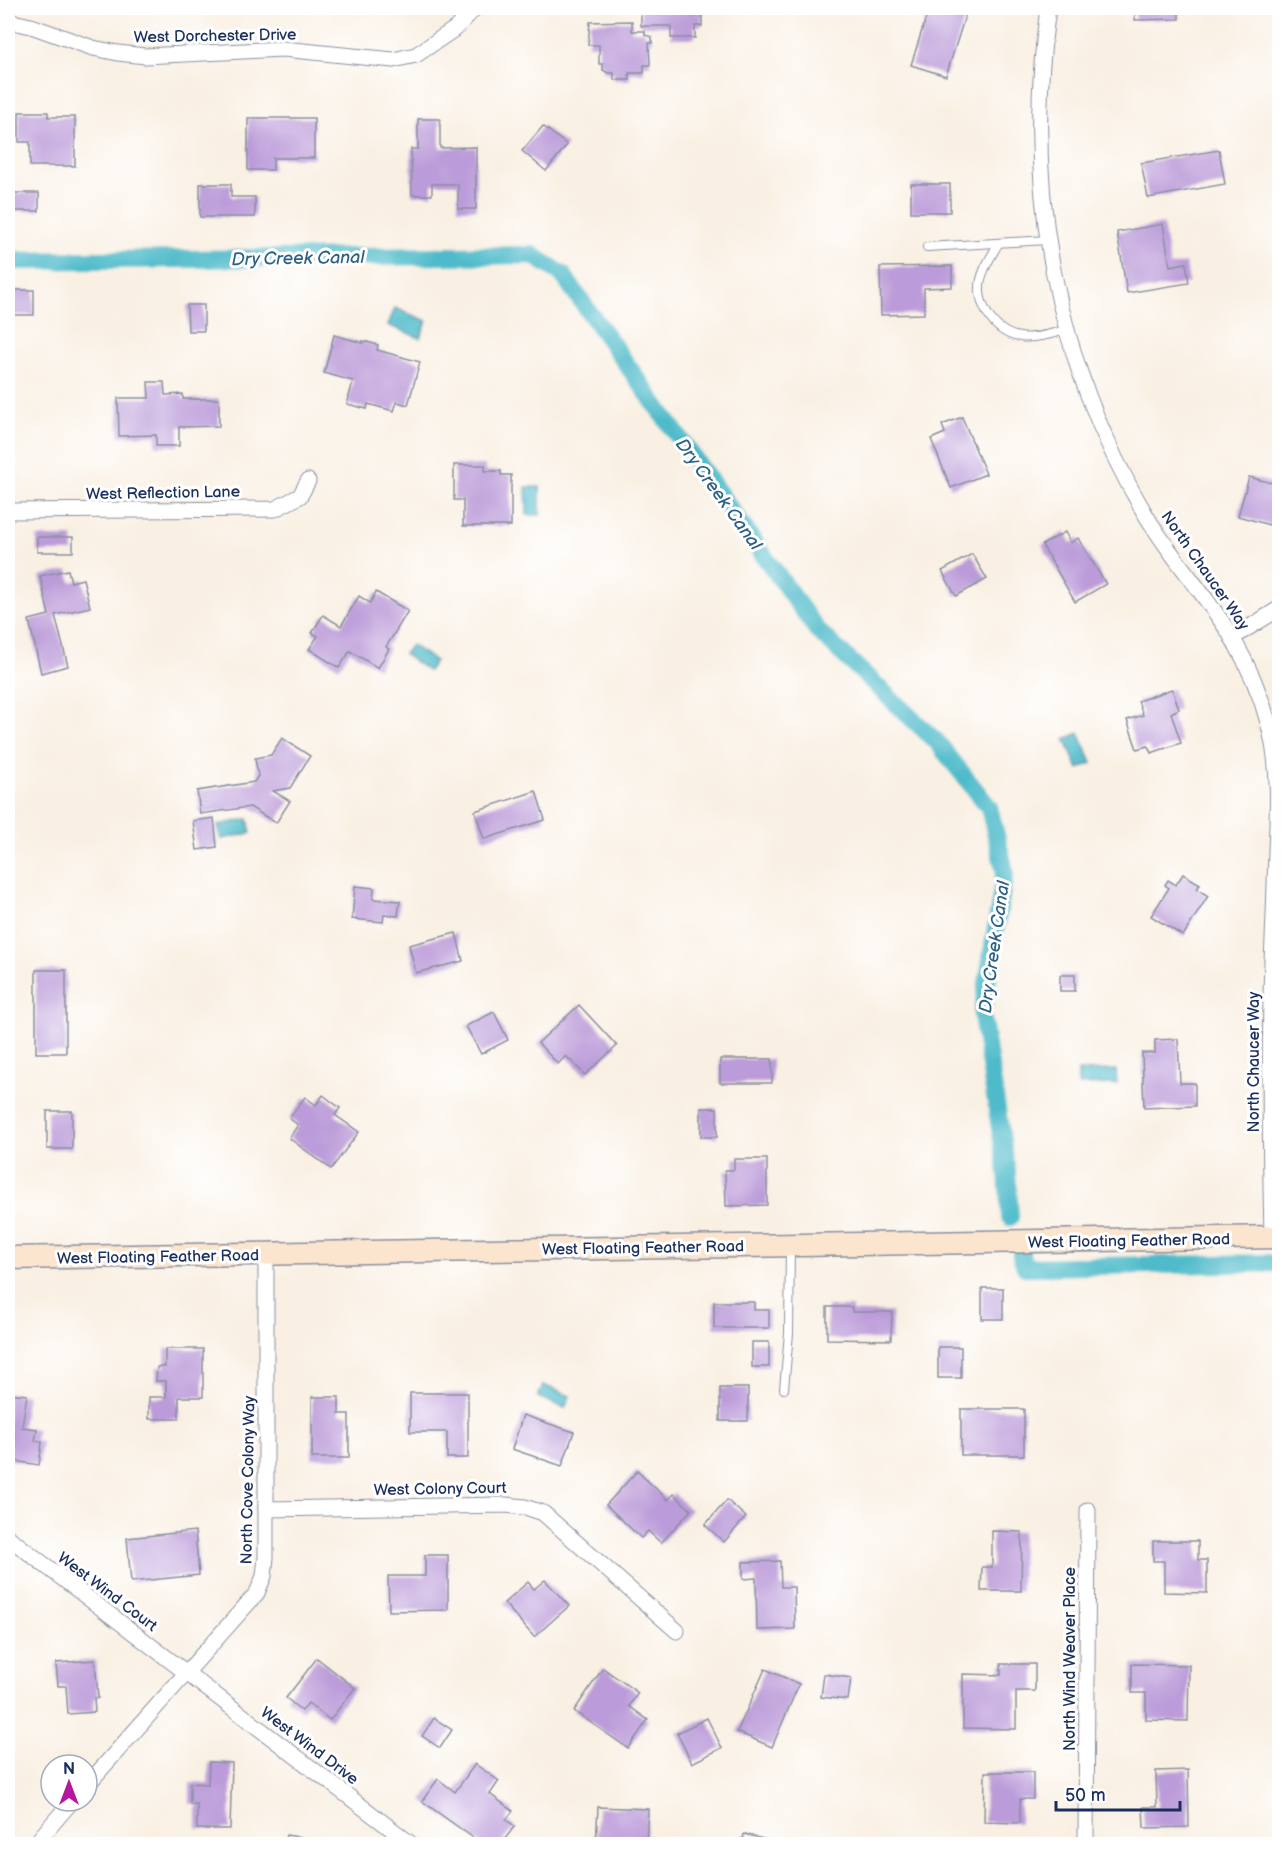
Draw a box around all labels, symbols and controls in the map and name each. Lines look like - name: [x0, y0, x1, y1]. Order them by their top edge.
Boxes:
- street label: West Dorchester Drive: [134, 26, 297, 47]
- water label: Dry Creek Canal: [231, 247, 366, 270]
- water label: Dry Creek Canal: [671, 434, 767, 555]
- street label: West Reflection Lane: [86, 483, 241, 504]
- street label: North Chaucer Way: [1157, 508, 1253, 635]
- water label: Dry Creek Canal: [975, 879, 1014, 1014]
- street label: North Chaucer Way: [1245, 991, 1264, 1132]
- street label: West Floating Feather Road: [1028, 1230, 1230, 1253]
- street label: West Floating Feather Road: [542, 1237, 744, 1260]
- street label: West Floating Feather Road: [57, 1246, 259, 1269]
- street label: North Cove Colony Way: [238, 1395, 259, 1565]
- street label: West Colony Court: [373, 1479, 507, 1500]
- street label: West Wind Court: [54, 1549, 161, 1636]
- street label: North Wind Weaver Place: [1061, 1567, 1080, 1751]
- street label: West Wind Drive: [257, 1703, 362, 1789]
- north arrow: [39, 1753, 99, 1813]
- text: N: [63, 1760, 75, 1779]
- scale bar: [1056, 1774, 1180, 1812]
- text: 50 m: [1065, 1785, 1106, 1806]

